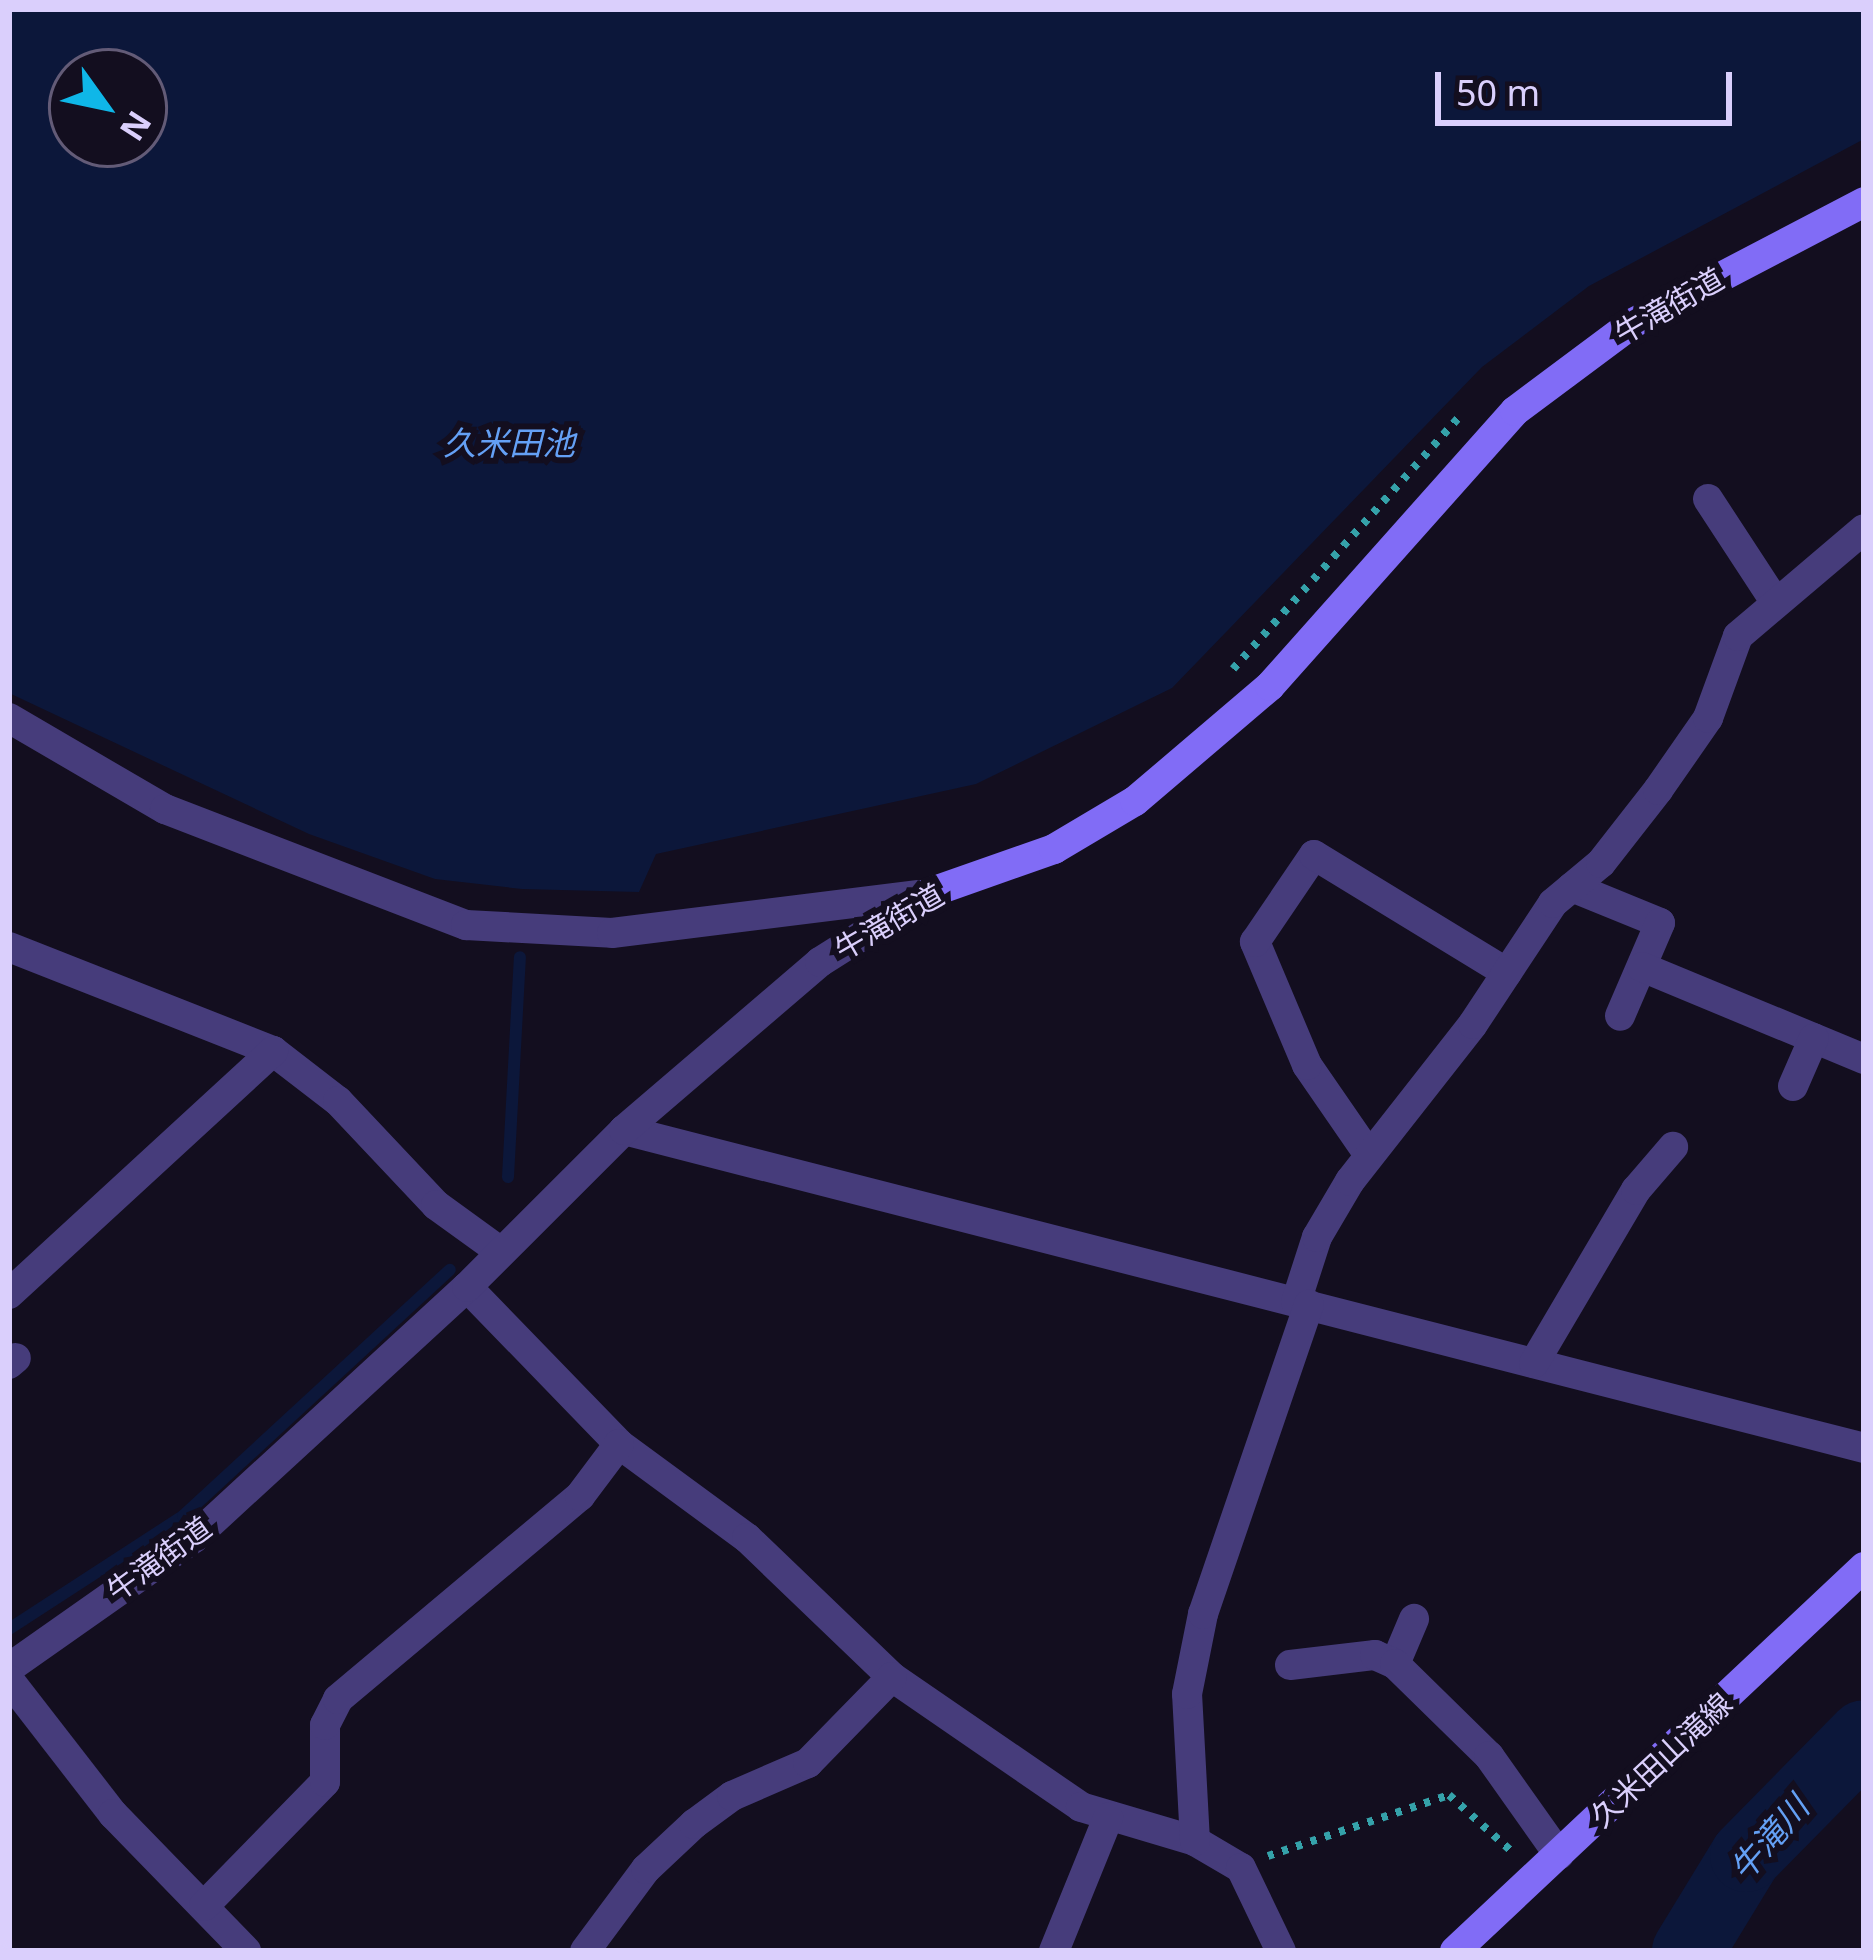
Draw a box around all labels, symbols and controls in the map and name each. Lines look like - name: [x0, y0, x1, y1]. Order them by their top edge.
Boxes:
- north arrow: [48, 48, 168, 168]
- scale bar: [1441, 48, 1738, 122]
- text: 50 m: [1456, 68, 1540, 117]
- text: N: [110, 103, 162, 150]
- street label: 牛滝街道: [1608, 260, 1730, 352]
- water label: 久米田池: [443, 423, 575, 463]
- street label: 牛滝街道: [828, 876, 950, 968]
- street label: 牛滝街道: [100, 1509, 218, 1609]
- street label: 久米田山滝線: [1583, 1685, 1739, 1835]
- water label: 牛滝川: [1722, 1788, 1816, 1888]

